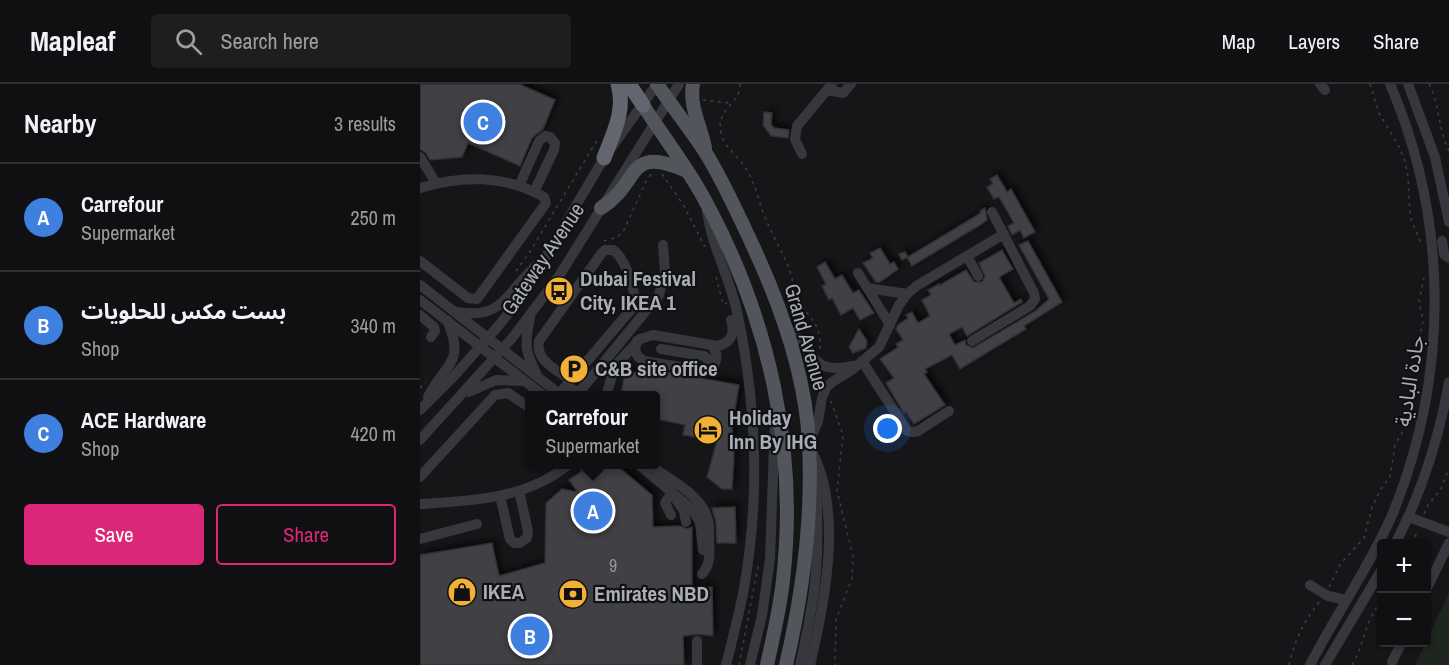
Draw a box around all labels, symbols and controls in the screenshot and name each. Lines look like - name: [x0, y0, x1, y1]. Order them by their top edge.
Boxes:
- search box: [151, 14, 571, 68]
- text: Mapleaf: [30, 22, 115, 60]
- icon: search: [172, 25, 205, 58]
- text: Search here: [220, 26, 319, 56]
- text: Map: [1222, 27, 1255, 56]
- text: Layers: [1288, 27, 1340, 56]
- text: Share: [1373, 27, 1419, 56]
- pin: C: [464, 99, 502, 144]
- text: Nearby: [24, 106, 96, 141]
- text: 3 results: [334, 110, 396, 137]
- text: Carrefour: [81, 189, 163, 219]
- street label: Gateway Avenue: [494, 197, 591, 321]
- text: A: [38, 204, 49, 231]
- text: 250 m: [350, 204, 396, 231]
- text: Supermarket: [81, 219, 175, 246]
- place label: Dubai Festival City, IKEA 1: [580, 264, 696, 317]
- bus stop icon: Dubai Festival City, IKEA 1: [543, 275, 575, 307]
- street label: Grand Avenue: [777, 280, 836, 394]
- text: بست مكس للحلويات: [81, 296, 286, 326]
- text: B: [38, 312, 49, 339]
- text: 340 m: [350, 312, 396, 339]
- street label: جادة البادية: [1388, 333, 1431, 429]
- text: Shop: [81, 335, 119, 362]
- parking icon: C&B site office: [558, 353, 590, 385]
- place label: C&B site office: [595, 354, 717, 383]
- popup: [525, 391, 660, 469]
- text: Carrefour: [546, 402, 628, 432]
- place label: Holiday Inn By IHG: [729, 403, 817, 456]
- text: ACE Hardware: [81, 405, 206, 435]
- hotel icon: Holiday Inn By IHG: [692, 414, 724, 446]
- your location: [873, 414, 902, 443]
- text: C: [38, 420, 49, 447]
- text: 420 m: [350, 420, 396, 447]
- text: Supermarket: [546, 432, 639, 459]
- text: Shop: [81, 435, 119, 462]
- pin: A: [574, 488, 612, 534]
- button: Save: [24, 504, 204, 565]
- button: Share: [216, 504, 396, 565]
- map controls: [1377, 539, 1431, 647]
- button: +: [1377, 539, 1431, 593]
- house number: 9: [609, 553, 617, 578]
- shop icon: IKEA: [446, 576, 478, 608]
- place label: IKEA: [483, 577, 525, 606]
- bank icon: Emirates NBD: [557, 578, 589, 610]
- place label: Emirates NBD: [594, 579, 709, 608]
- button: −: [1377, 593, 1431, 647]
- pin: B: [510, 614, 550, 658]

